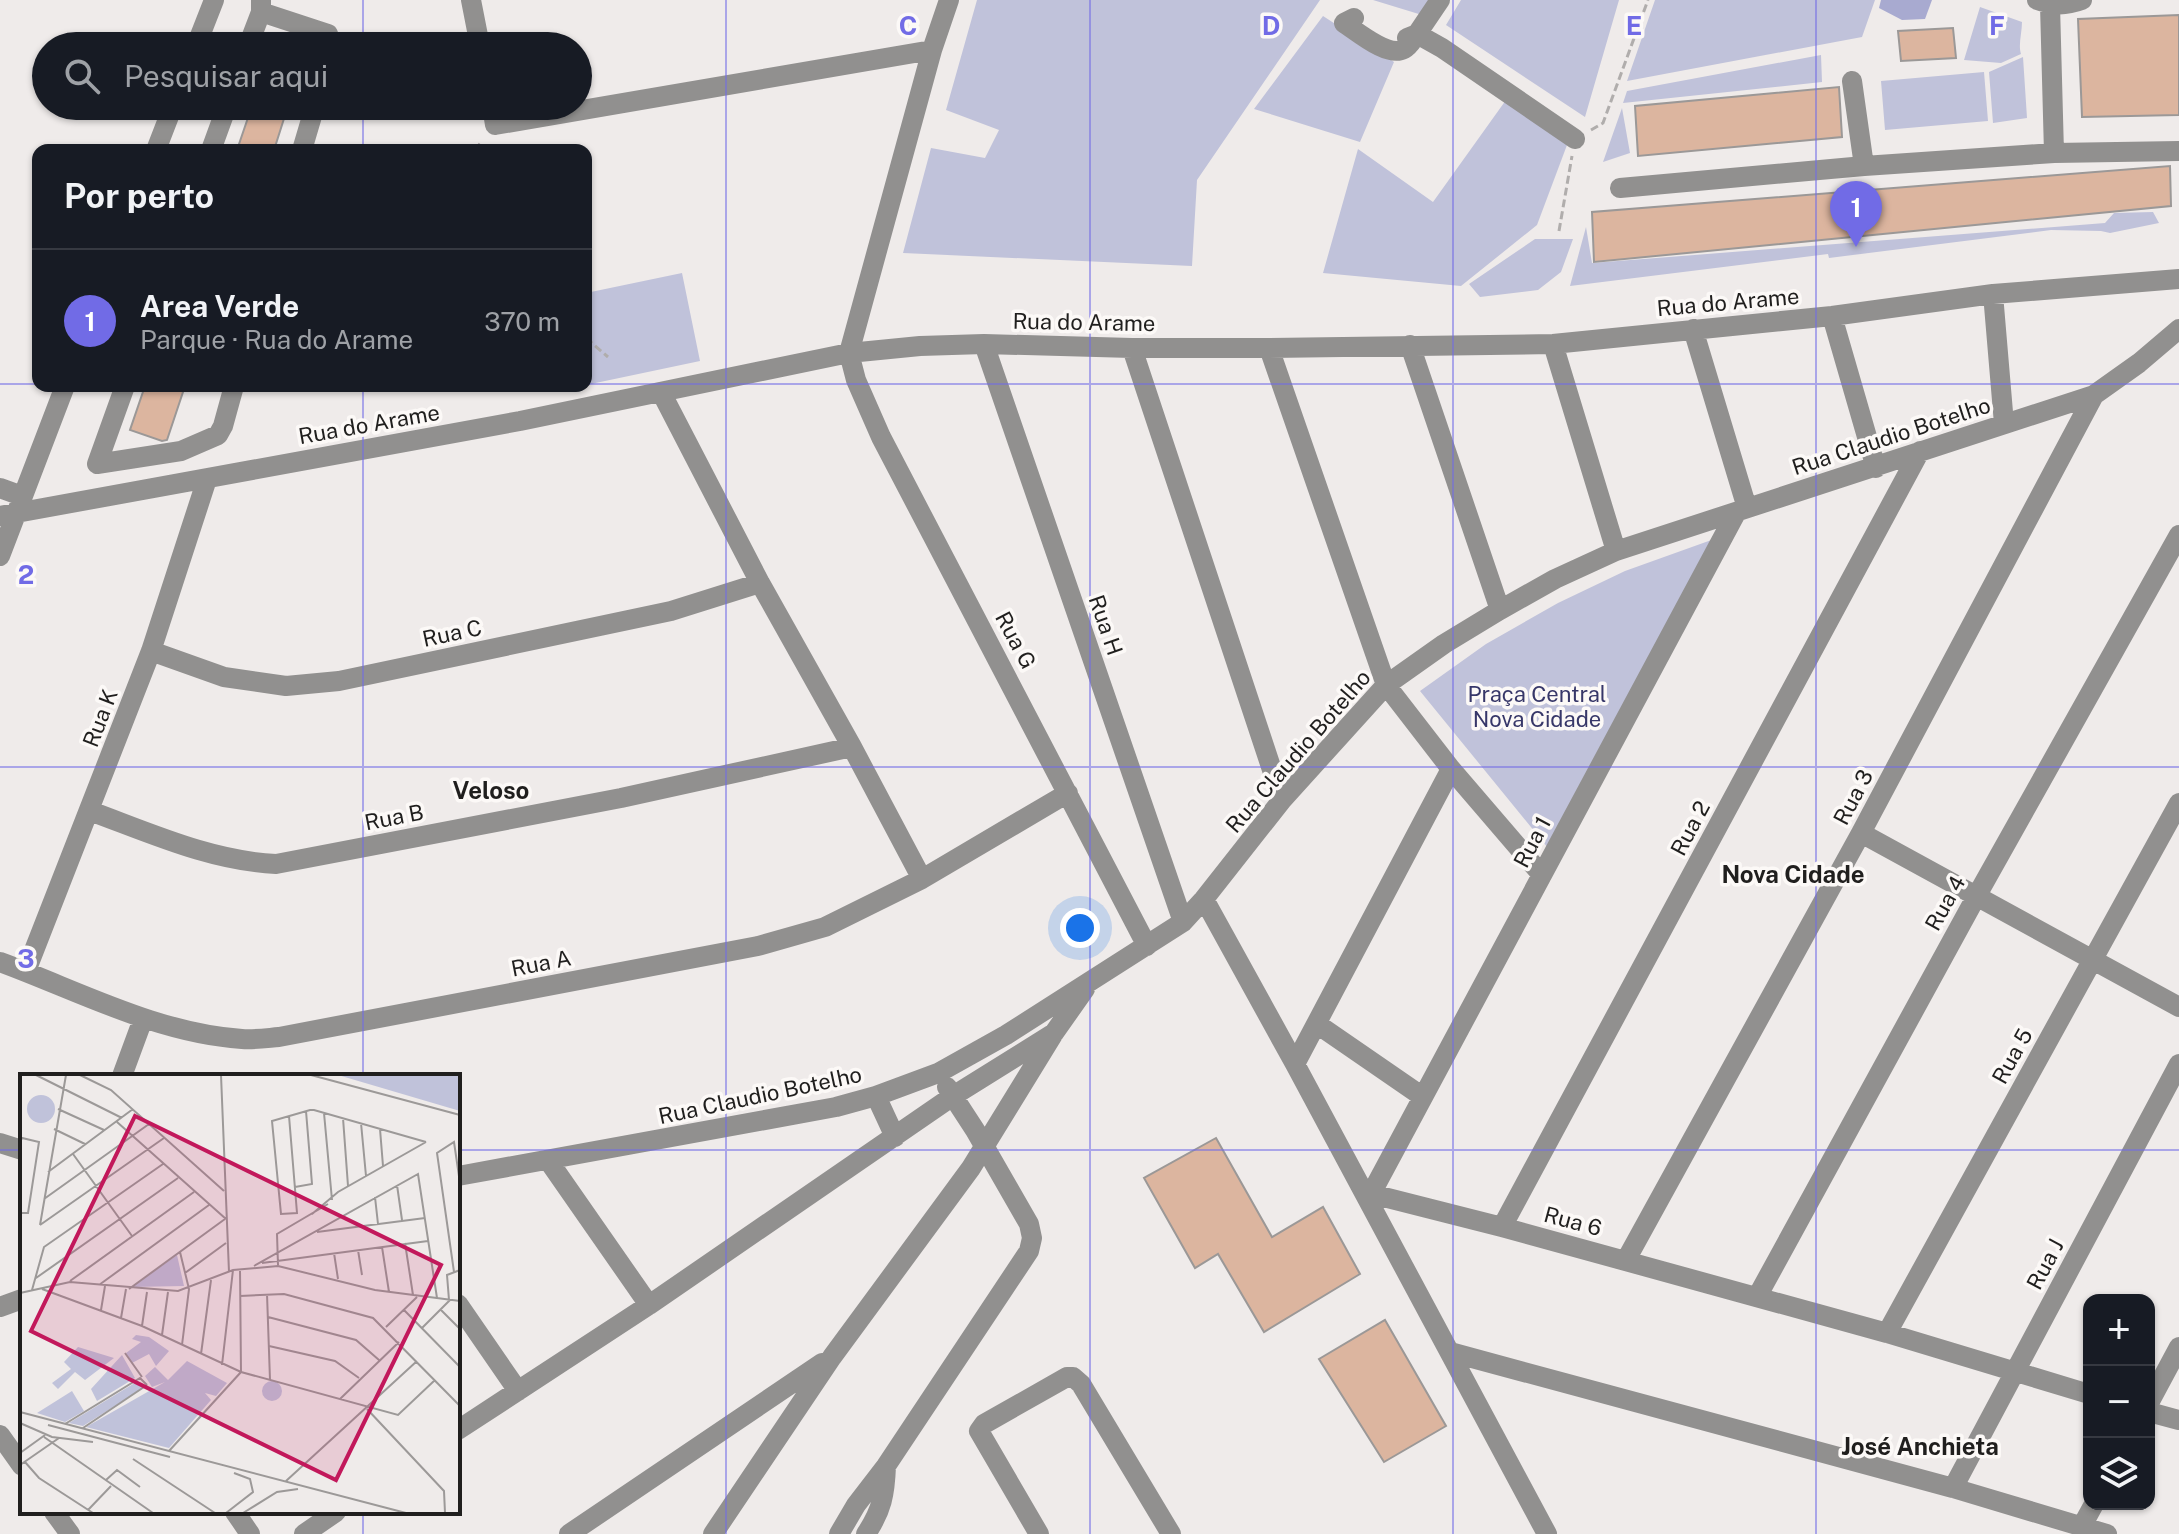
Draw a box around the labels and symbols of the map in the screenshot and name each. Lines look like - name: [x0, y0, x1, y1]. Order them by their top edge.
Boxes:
- text: C: [899, 10, 917, 41]
- text: D: [1262, 10, 1280, 41]
- text: E: [1626, 10, 1642, 41]
- text: F: [1989, 10, 2005, 41]
- pin: 1: [1830, 181, 1882, 247]
- street label: Rua do Arame: [1656, 283, 1800, 321]
- street label: Rua do Arame: [1012, 308, 1156, 336]
- street label: Rua Claudio Botelho: [1788, 392, 1994, 480]
- street label: Rua do Arame: [296, 399, 442, 449]
- text: 2: [18, 559, 34, 590]
- street label: Rua H: [1084, 592, 1128, 658]
- street label: Rua G: [990, 607, 1042, 673]
- street label: Rua C: [420, 614, 484, 652]
- street label: Rua Claudio Botelho: [1220, 664, 1376, 838]
- park label: Praça Central Nova Cidade: [1467, 681, 1607, 732]
- street label: Rua K: [77, 685, 123, 751]
- street label: Rua 3: [1828, 765, 1878, 829]
- district label: Veloso: [453, 776, 529, 804]
- street label: Rua 2: [1665, 796, 1715, 860]
- street label: Rua B: [362, 799, 426, 835]
- street label: Rua 1: [1508, 812, 1556, 872]
- district label: Nova Cidade: [1721, 860, 1865, 888]
- street label: Rua 4: [1919, 871, 1971, 935]
- your location: [1060, 908, 1100, 948]
- text: 3: [17, 943, 35, 974]
- street label: Rua A: [509, 944, 573, 982]
- street label: Rua 5: [1986, 1024, 2038, 1088]
- street label: Rua Claudio Botelho: [656, 1061, 864, 1129]
- inset map: [20, 1074, 460, 1514]
- street label: Rua 6: [1541, 1201, 1605, 1241]
- street label: Rua J: [2021, 1234, 2069, 1294]
- district label: José Anchieta: [1841, 1432, 1999, 1460]

